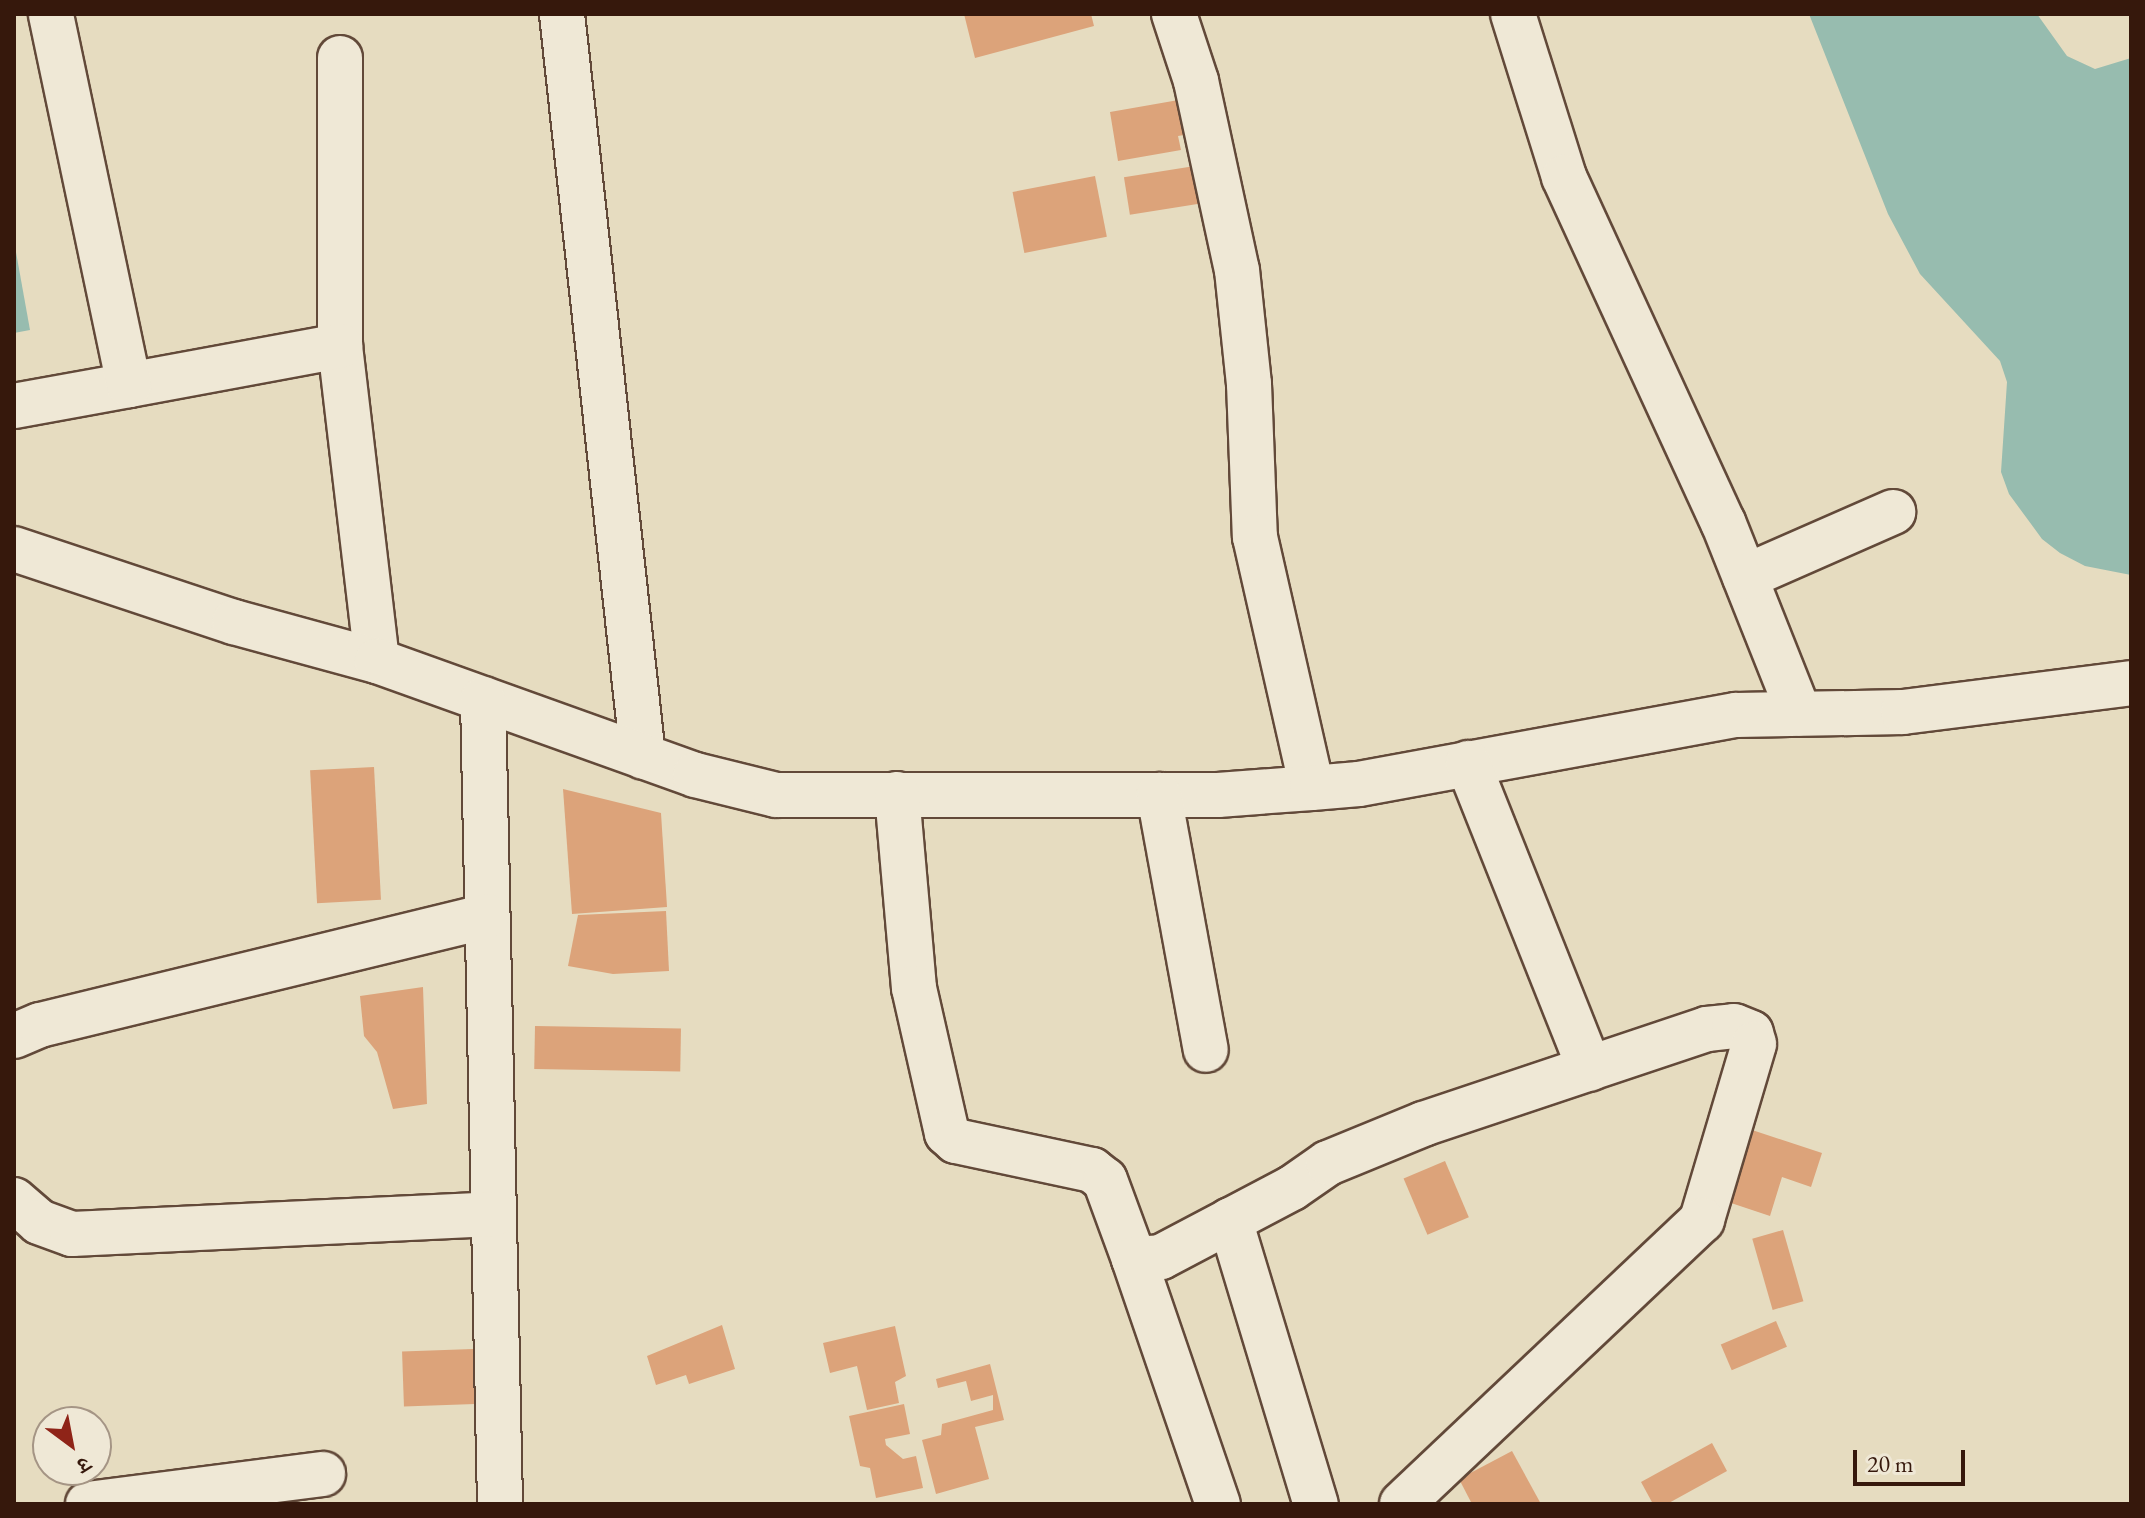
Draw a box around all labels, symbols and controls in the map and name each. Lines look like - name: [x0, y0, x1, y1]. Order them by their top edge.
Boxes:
- north arrow: [32, 1406, 112, 1486]
- scale bar: [1857, 1434, 1969, 1484]
- text: 20 m: [1867, 1448, 1914, 1479]
- text: उ: [71, 1450, 96, 1480]

